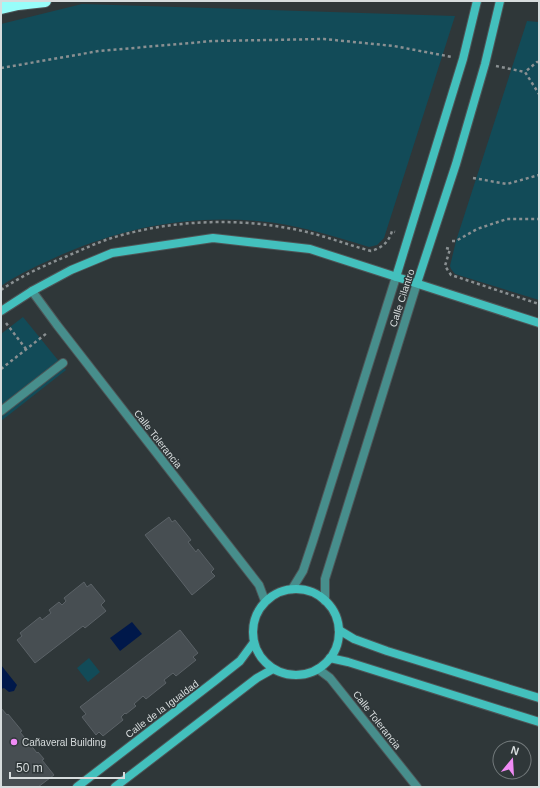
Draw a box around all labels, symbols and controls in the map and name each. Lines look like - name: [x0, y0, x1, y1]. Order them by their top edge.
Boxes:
- street label: Calle Cilantro: [387, 267, 417, 328]
- street label: Calle Tolerancia: [132, 408, 184, 471]
- street label: Calle de la Igualdad: [123, 678, 201, 740]
- street label: Calle Tolerancia: [351, 689, 403, 752]
- marker: Cañaveral Building: [9, 737, 19, 747]
- place label: Cañaveral Building: [22, 737, 106, 748]
- north arrow: [492, 740, 532, 780]
- text: N: [509, 744, 521, 757]
- scale bar: [10, 754, 124, 780]
- text: 50 m: [16, 761, 43, 775]

